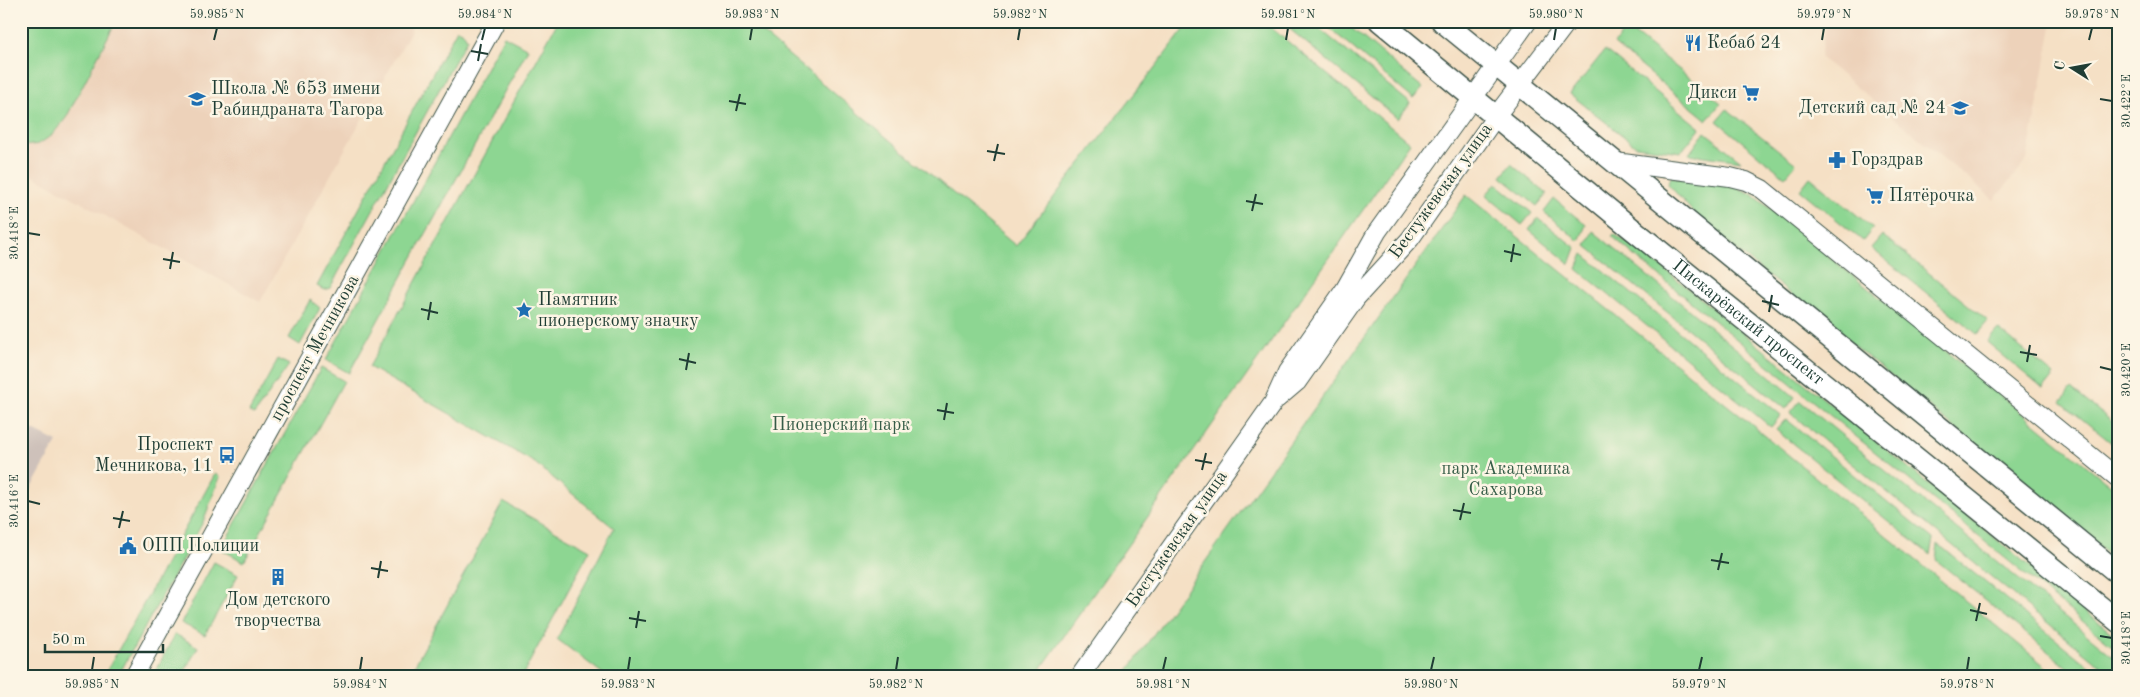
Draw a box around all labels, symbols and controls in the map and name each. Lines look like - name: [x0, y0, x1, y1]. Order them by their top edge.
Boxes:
- text: 59.985°N: [190, 8, 244, 21]
- text: 59.984°N: [458, 8, 512, 21]
- text: 59.983°N: [725, 8, 779, 21]
- text: 59.982°N: [993, 8, 1047, 21]
- text: 59.981°N: [1261, 8, 1315, 21]
- text: 59.980°N: [1529, 8, 1583, 21]
- text: 59.979°N: [1797, 8, 1851, 21]
- text: 59.978°N: [2065, 8, 2119, 21]
- restaurant icon: Кебаб 24: [1683, 33, 1703, 53]
- place label: Кебаб 24: [1707, 34, 1781, 52]
- north arrow: [2048, 42, 2098, 92]
- text: С: [2052, 60, 2068, 72]
- text: 30.422°E: [2121, 74, 2133, 128]
- place label: Школа № 653 имени Рабиндраната Тагора: [211, 80, 384, 119]
- supermarket icon: Дикси: [1741, 83, 1761, 103]
- place label: Дикси: [1687, 84, 1737, 102]
- school or university icon: Школа № 653 имени Рабиндраната Тагора: [187, 89, 207, 109]
- school or university icon: Детский сад № 24: [1950, 98, 1970, 118]
- place label: Детский сад № 24: [1799, 99, 1946, 117]
- street label: Бестужевская улица: [1386, 120, 1496, 262]
- pharmacy icon: Горздрав: [1827, 150, 1847, 170]
- place label: Горздрав: [1851, 151, 1923, 169]
- supermarket icon: Пятёрочка: [1865, 186, 1885, 206]
- place label: Пятёрочка: [1889, 187, 1975, 205]
- text: 30.418°E: [9, 206, 21, 260]
- street label: Пискарёвский проспект: [1669, 256, 1827, 389]
- street label: проспект Мечникова: [267, 272, 363, 424]
- place label: Памятник пионерскому значку: [538, 291, 699, 330]
- place icon: Памятник пионерскому значку: [514, 300, 534, 320]
- text: 30.420°E: [2121, 343, 2133, 397]
- park label: Пионерский парк: [772, 416, 910, 434]
- place label: Проспект Мечникова, 11: [95, 436, 213, 475]
- bus stop icon: Проспект Мечникова, 11: [217, 445, 237, 465]
- park label: парк Академика Сахарова: [1442, 460, 1571, 499]
- street label: Бестужевская улица: [1123, 467, 1231, 611]
- text: 30.416°E: [9, 474, 21, 528]
- public building icon: ОПП Полиции: [118, 536, 138, 556]
- place label: ОПП Полиции: [142, 537, 259, 555]
- building icon: Дом детского творчества: [268, 567, 288, 587]
- place label: Дом детского творчества: [226, 591, 331, 630]
- text: 30.418°E: [2121, 611, 2133, 665]
- scale bar: [45, 622, 162, 654]
- text: 50 m: [52, 633, 86, 648]
- text: 59.985°N: [65, 678, 119, 691]
- text: 59.984°N: [333, 678, 387, 691]
- text: 59.983°N: [601, 678, 655, 691]
- text: 59.982°N: [869, 678, 923, 691]
- text: 59.981°N: [1136, 678, 1190, 691]
- text: 59.980°N: [1404, 678, 1458, 691]
- text: 59.979°N: [1672, 678, 1726, 691]
- text: 59.978°N: [1940, 678, 1994, 691]

